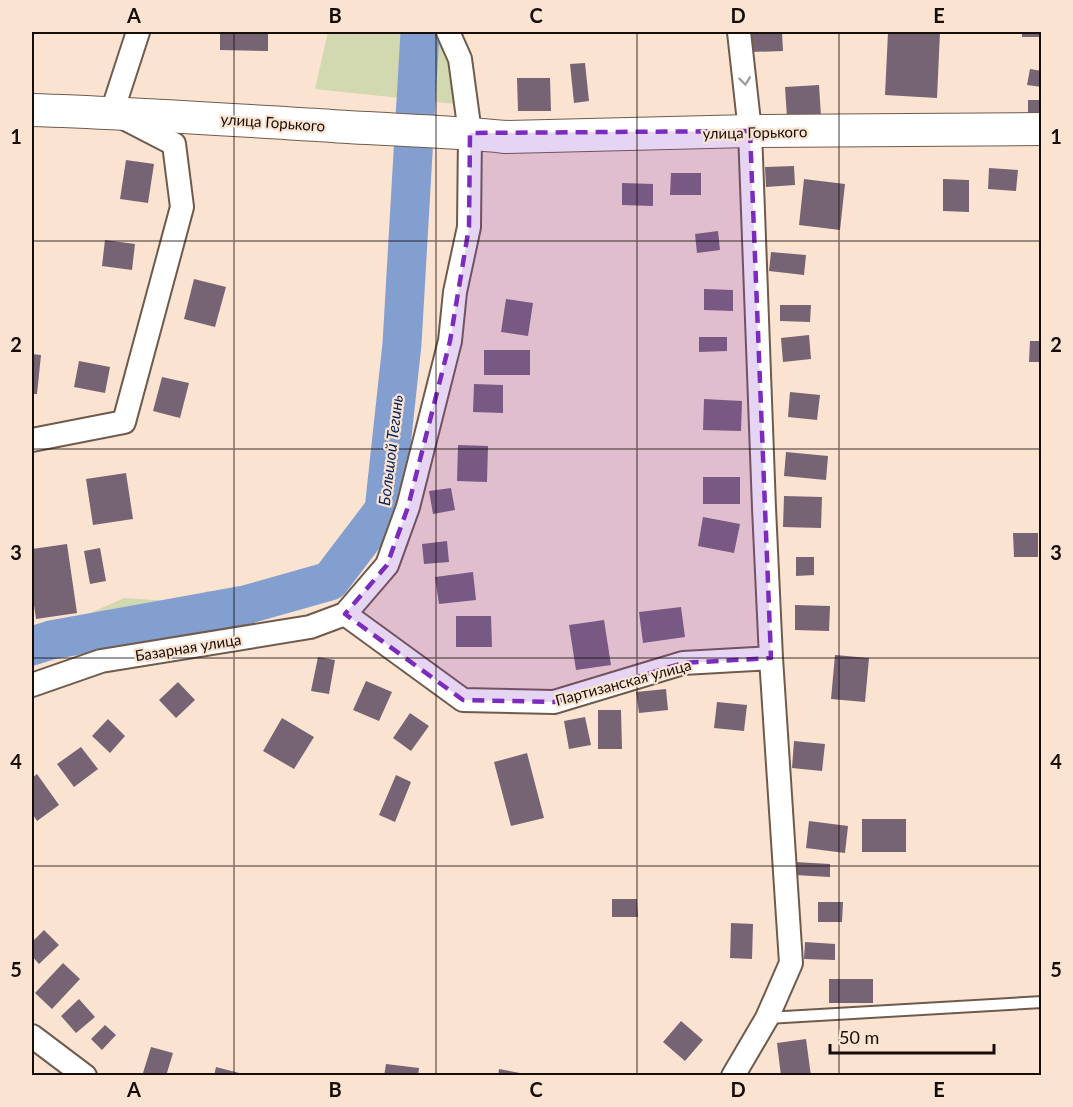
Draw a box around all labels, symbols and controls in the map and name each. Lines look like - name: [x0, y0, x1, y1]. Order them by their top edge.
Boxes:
- text: A: [126, 3, 141, 27]
- text: B: [328, 3, 342, 27]
- text: C: [529, 3, 543, 27]
- text: D: [730, 3, 746, 27]
- text: E: [933, 3, 945, 27]
- one-way arrow: [738, 77, 750, 86]
- street label: улица Горького: [220, 109, 326, 135]
- street label: улица Горького: [703, 122, 807, 142]
- text: 1: [10, 124, 22, 148]
- text: 1: [1050, 124, 1062, 148]
- text: 2: [10, 332, 22, 356]
- text: 2: [1050, 332, 1062, 356]
- water label: Большой Тегинь: [374, 394, 406, 506]
- text: 3: [10, 540, 22, 564]
- text: 3: [1050, 540, 1062, 564]
- street label: Базарная улица: [134, 630, 242, 664]
- street label: Партизанская улица: [553, 655, 693, 709]
- text: 4: [10, 749, 22, 773]
- text: 4: [1050, 749, 1062, 773]
- text: 5: [10, 957, 22, 981]
- text: 5: [1050, 957, 1062, 981]
- scale bar: [830, 1017, 994, 1055]
- text: 50 m: [839, 1026, 879, 1048]
- text: A: [126, 1077, 141, 1101]
- text: B: [328, 1077, 342, 1101]
- text: C: [529, 1077, 543, 1101]
- text: D: [730, 1077, 746, 1101]
- text: E: [933, 1077, 945, 1101]

